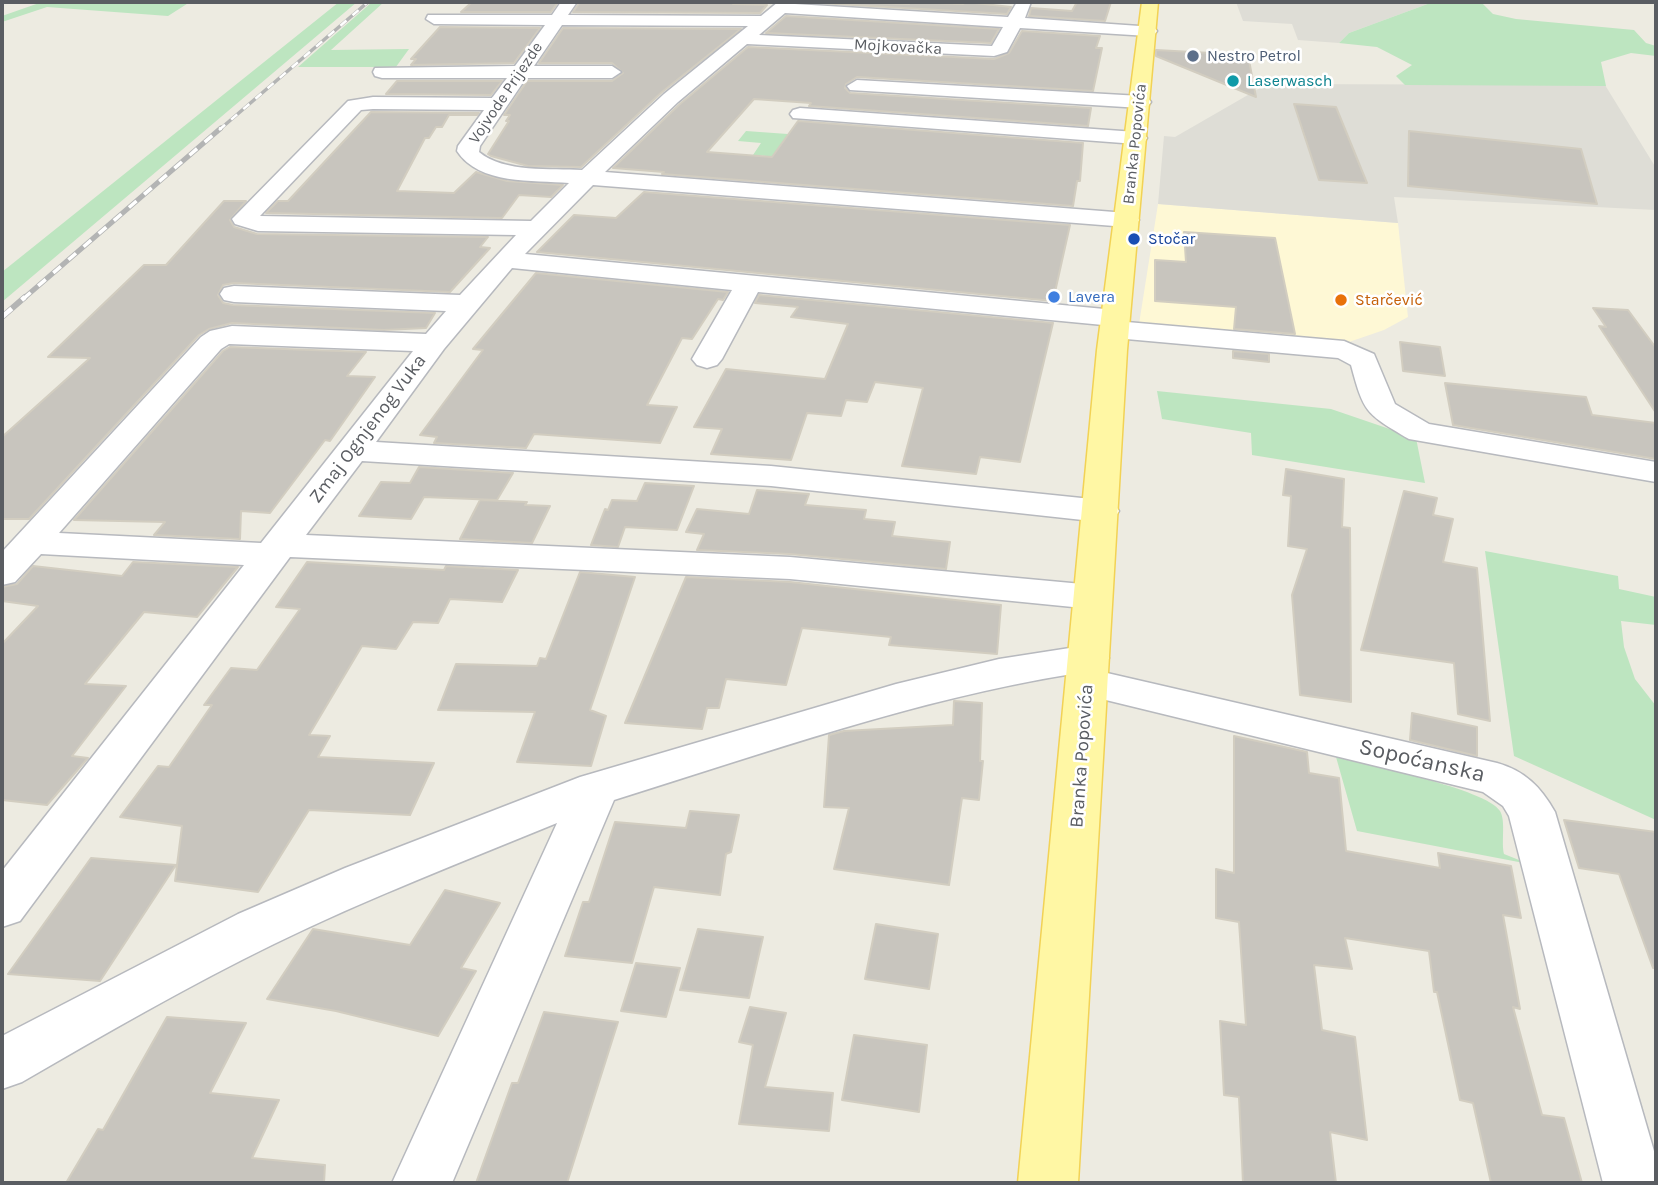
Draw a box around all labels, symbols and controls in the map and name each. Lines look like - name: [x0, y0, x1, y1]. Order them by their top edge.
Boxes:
- street label: Mojkovačka: [854, 35, 942, 59]
- street label: Vojvode Prijezde: [465, 39, 547, 147]
- place label: Nestro Petrol: [1207, 46, 1301, 66]
- marker: Nestro Petrol: [1185, 48, 1201, 64]
- place label: Laserwasch: [1247, 71, 1332, 91]
- marker: Laserwasch: [1225, 73, 1241, 89]
- street label: Branka Popovića: [1119, 83, 1151, 205]
- place label: Stočar: [1148, 229, 1195, 249]
- marker: Stočar: [1126, 231, 1142, 247]
- place label: Lavera: [1068, 287, 1115, 307]
- marker: Lavera: [1046, 289, 1062, 305]
- place label: Starčević: [1355, 290, 1423, 310]
- marker: Starčević: [1333, 292, 1349, 308]
- street label: Zmaj Ognjenog Vuka: [305, 350, 431, 508]
- street label: Branka Popovića: [1066, 683, 1098, 829]
- street label: Sopoćanska: [1356, 733, 1488, 789]

